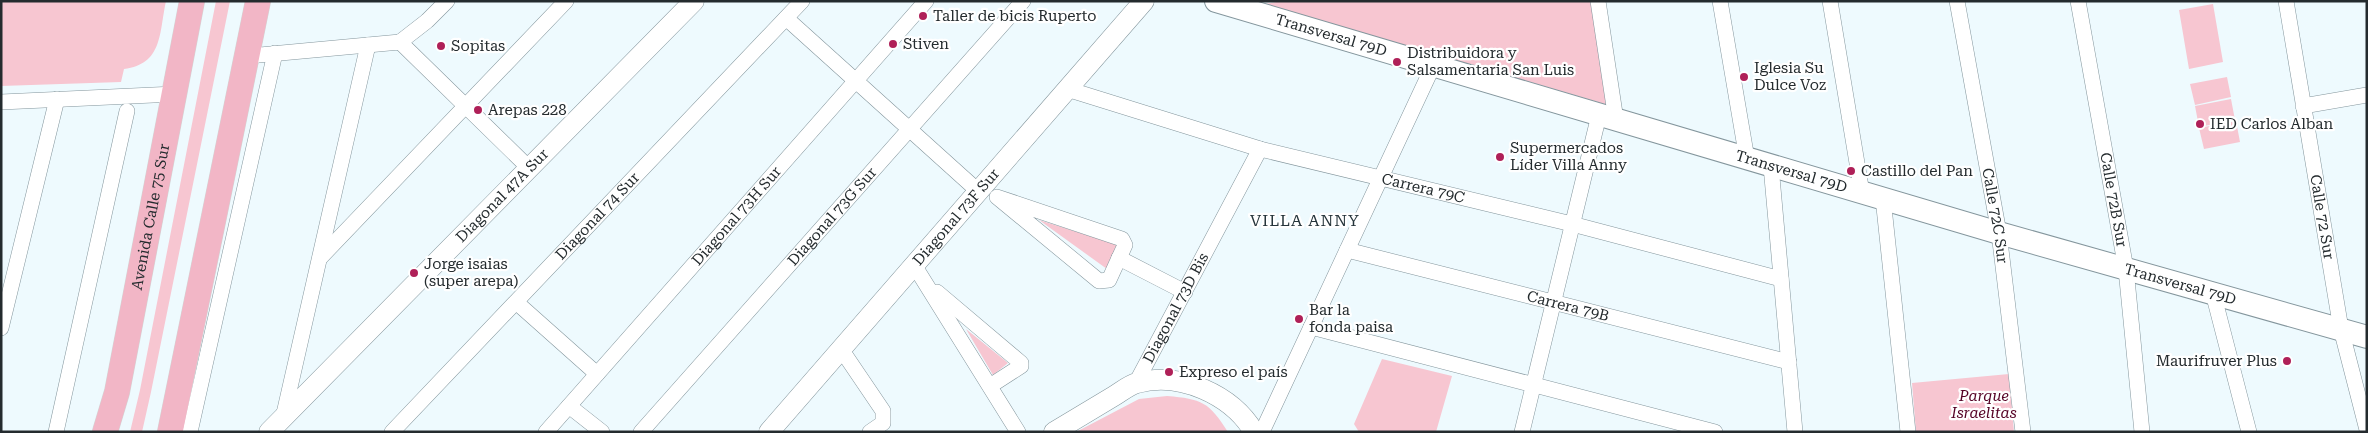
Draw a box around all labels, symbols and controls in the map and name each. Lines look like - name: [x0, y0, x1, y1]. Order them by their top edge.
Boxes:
- place label: Taller de bicis Ruperto: [933, 7, 1097, 25]
- marker: Taller de bicis Ruperto: [917, 10, 929, 22]
- street label: Transversal 79D: [1273, 10, 1389, 60]
- place label: Stiven: [903, 35, 949, 53]
- place label: Sopitas: [451, 37, 505, 55]
- marker: Stiven: [887, 38, 899, 50]
- marker: Sopitas: [435, 40, 447, 52]
- place label: Distribuidora y Salsamentaria San Luis: [1407, 44, 1574, 79]
- marker: Distribuidora y Salsamentaria San Luis: [1391, 56, 1403, 68]
- place label: Iglesia Su Dulce Voz: [1754, 59, 1826, 94]
- marker: Iglesia Su Dulce Voz: [1738, 71, 1750, 83]
- place label: Arepas 228: [488, 101, 567, 119]
- marker: Arepas 228: [472, 104, 484, 116]
- place label: IED Carlos Alban: [2210, 115, 2333, 133]
- marker: IED Carlos Alban: [2194, 118, 2206, 130]
- place label: Supermercados Líder Villa Anny: [1510, 139, 1627, 174]
- street label: Avenida Calle 75 Sur: [128, 142, 173, 292]
- street label: Diagonal 47A Sur: [452, 145, 552, 246]
- street label: Transversal 79D: [1733, 146, 1849, 197]
- marker: Supermercados Líder Villa Anny: [1494, 151, 1506, 163]
- street label: Calle 72B Sur: [2096, 151, 2131, 249]
- place label: Castillo del Pan: [1861, 162, 1973, 180]
- street label: Diagonal 73H Sur: [688, 163, 785, 269]
- street label: Diagonal 73G Sur: [784, 164, 880, 269]
- street label: Diagonal 73F Sur: [909, 165, 1003, 269]
- marker: Castillo del Pan: [1845, 165, 1857, 177]
- street label: Calle 72C Sur: [1978, 166, 2012, 264]
- street label: Diagonal 74 Sur: [552, 169, 643, 263]
- street label: Carrera 79C: [1380, 170, 1467, 207]
- street label: Calle 72 Sur: [2306, 173, 2338, 261]
- district label: VILLA ANNY: [1250, 211, 1360, 230]
- street label: Diagonal 73D Bis: [1139, 250, 1212, 366]
- place label: Jorge isaias (super arepa): [424, 255, 518, 290]
- street label: Transversal 79D: [2122, 260, 2238, 309]
- marker: Jorge isaias (super arepa): [408, 267, 420, 279]
- street label: Carrera 79B: [1525, 287, 1611, 325]
- place label: Bar la fonda paisa: [1309, 301, 1393, 336]
- marker: Bar la fonda paisa: [1293, 313, 1305, 325]
- place label: Maurifruver Plus: [2156, 352, 2277, 370]
- marker: Maurifruver Plus: [2281, 355, 2293, 367]
- place label: Expreso el país: [1179, 363, 1288, 381]
- marker: Expreso el país: [1163, 366, 1175, 378]
- park label: Parque Israelitas: [1950, 387, 2017, 422]

